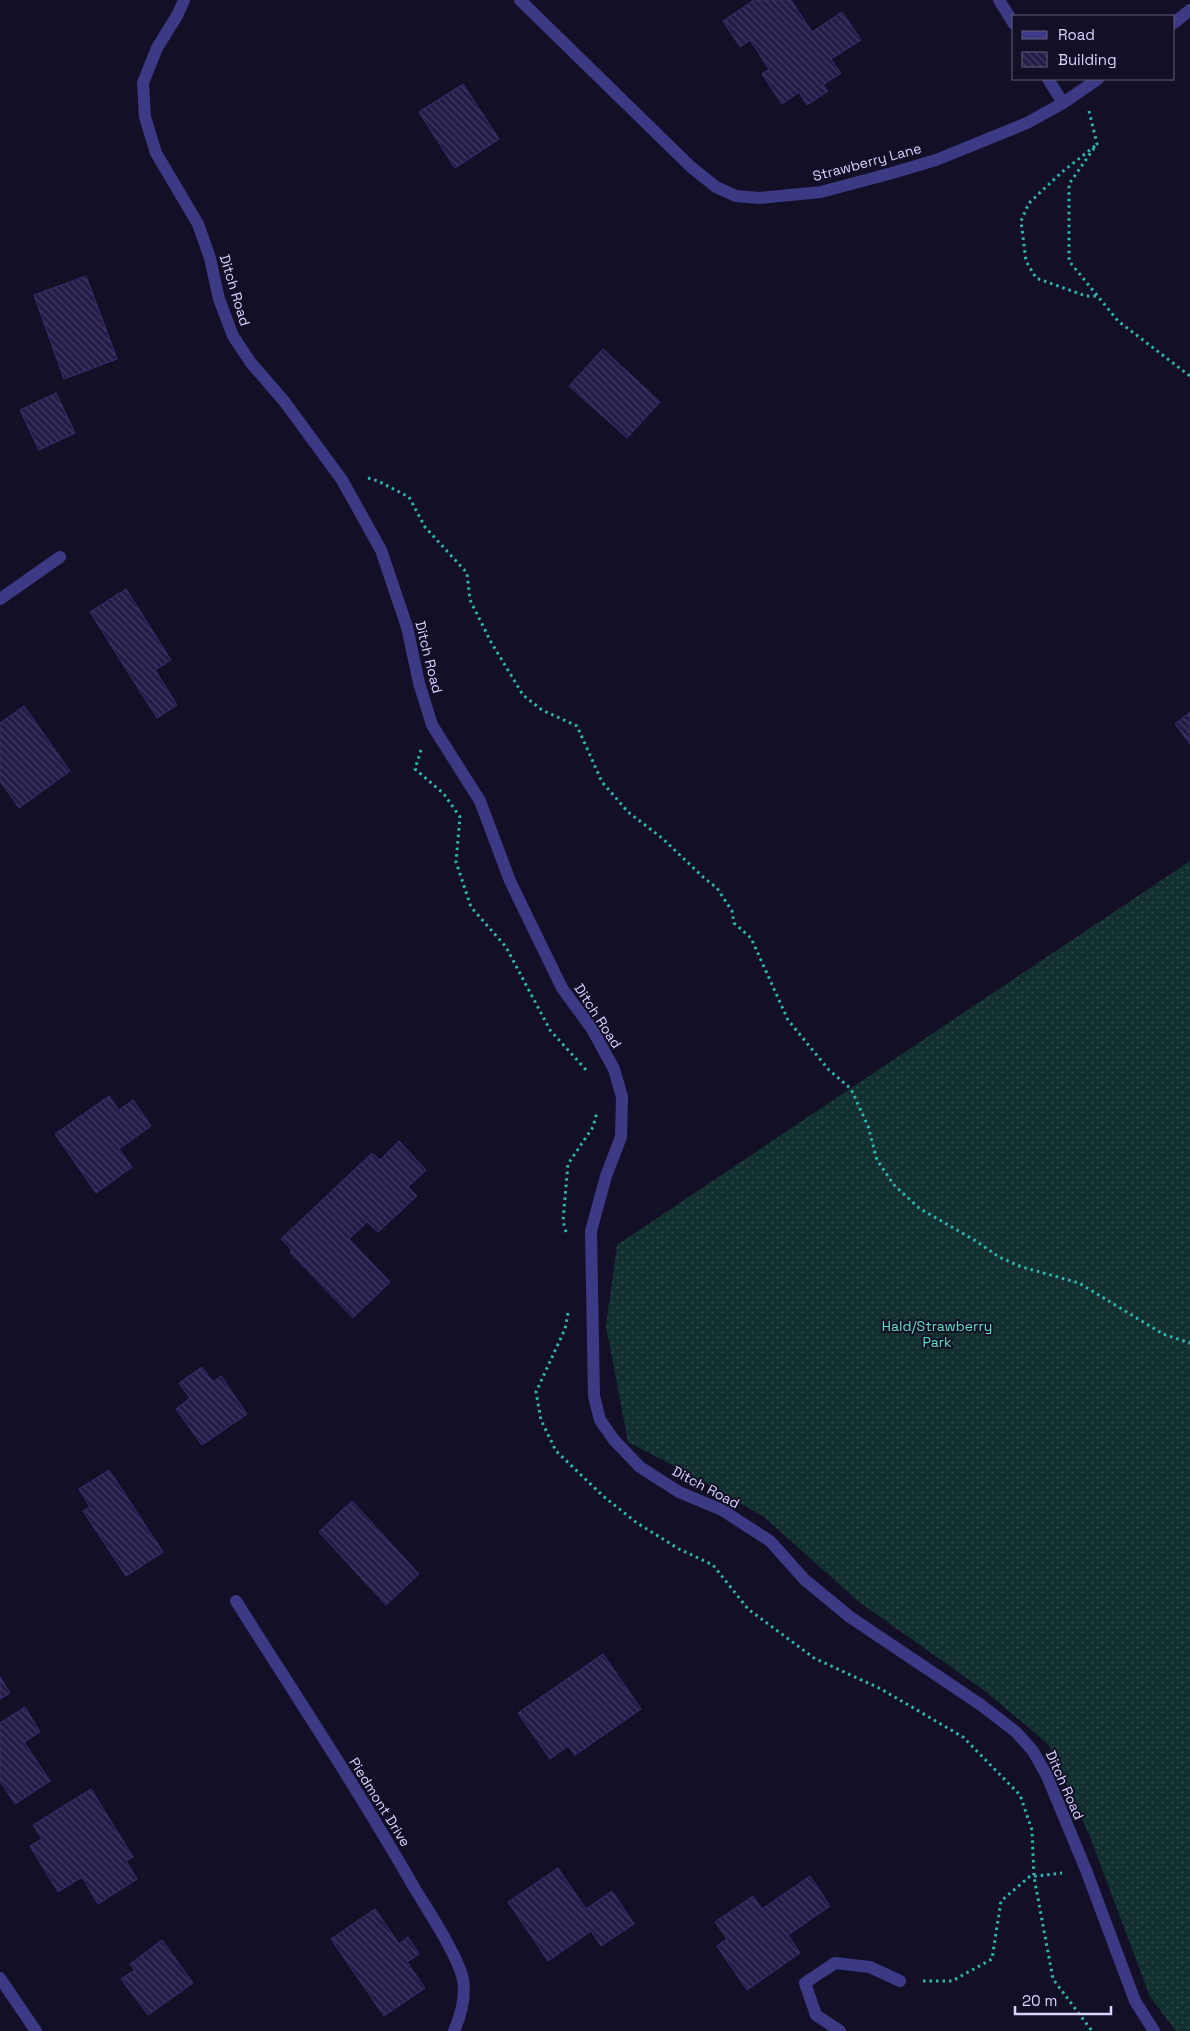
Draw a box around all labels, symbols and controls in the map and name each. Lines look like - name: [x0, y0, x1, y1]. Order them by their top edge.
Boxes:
- legend: [1012, 15, 1175, 80]
- text: Road: [1058, 25, 1095, 44]
- text: Building: [1058, 50, 1117, 69]
- street label: Strawberry Lane: [811, 139, 923, 185]
- street label: Ditch Road: [216, 252, 254, 328]
- street label: Ditch Road: [411, 619, 447, 695]
- street label: Ditch Road: [570, 980, 626, 1052]
- park label: Hald/Strawberry Park: [882, 1317, 992, 1351]
- street label: Ditch Road: [669, 1462, 743, 1512]
- street label: Ditch Road: [1042, 1748, 1088, 1822]
- street label: Piedmont Drive: [345, 1754, 415, 1850]
- scale bar: [1015, 1984, 1111, 2016]
- text: 20 m: [1022, 1991, 1057, 2010]

